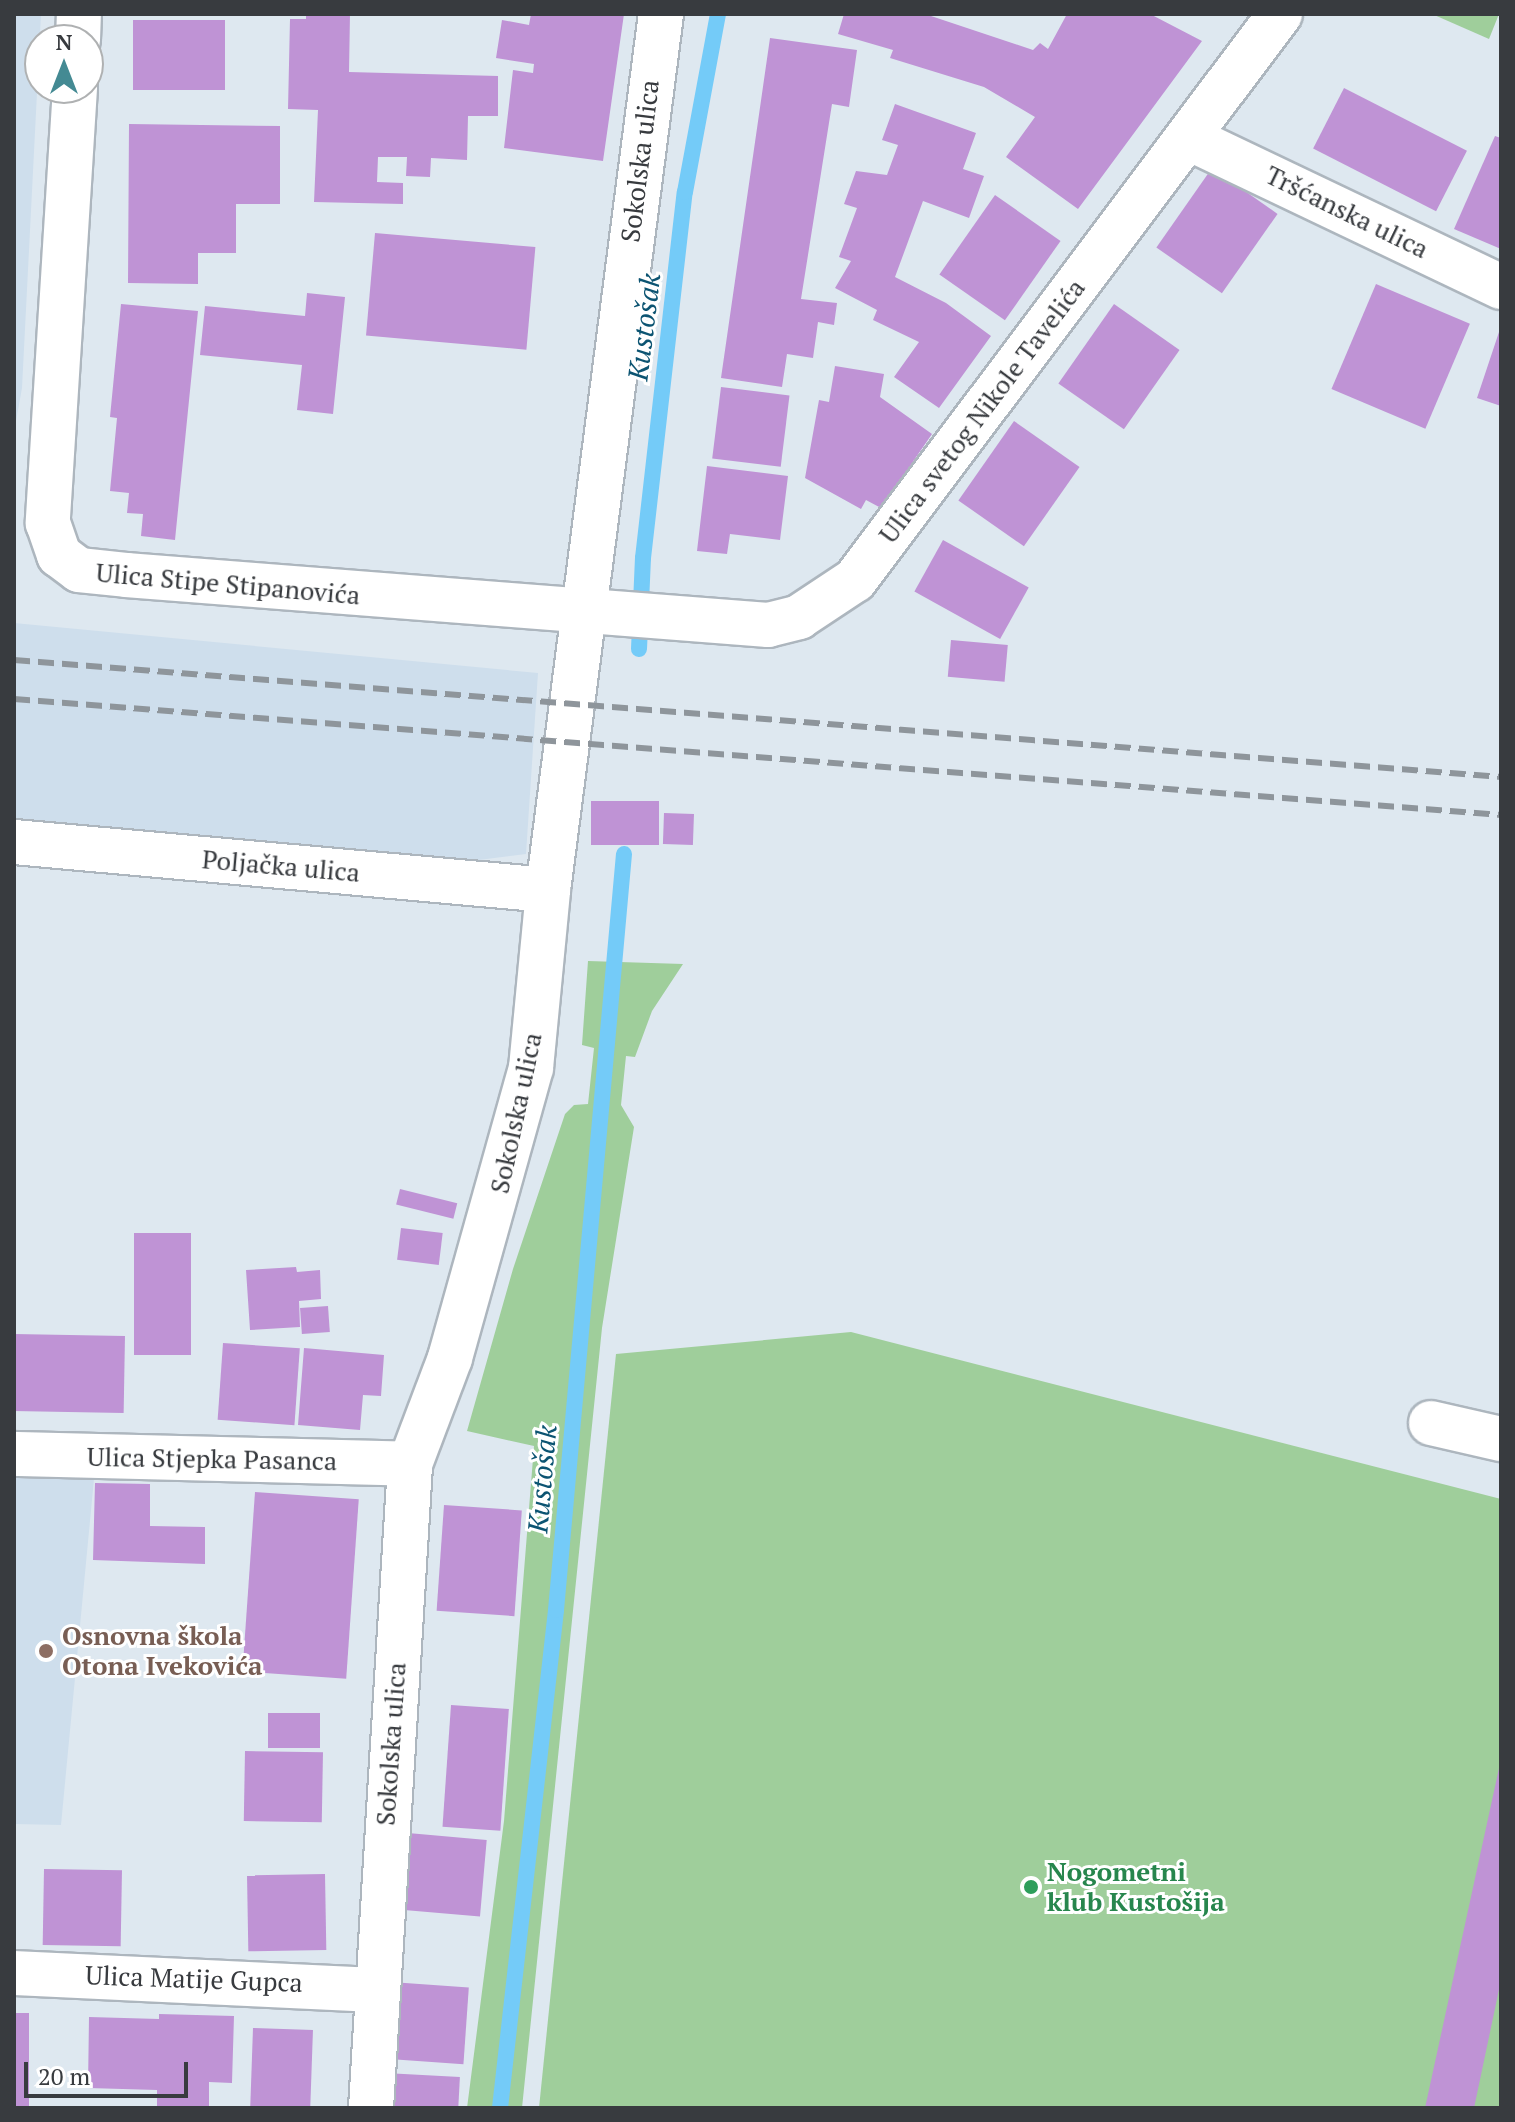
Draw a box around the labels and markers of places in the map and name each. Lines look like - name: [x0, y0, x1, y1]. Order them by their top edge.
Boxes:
- place label: Osnovna škola Otona Ivekovića: [62, 1620, 262, 1682]
- marker: Osnovna škola Otona Ivekovića: [37, 1642, 55, 1660]
- place label: Nogometni klub Kustošija: [1047, 1856, 1225, 1918]
- marker: Nogometni klub Kustošija: [1022, 1878, 1040, 1896]

